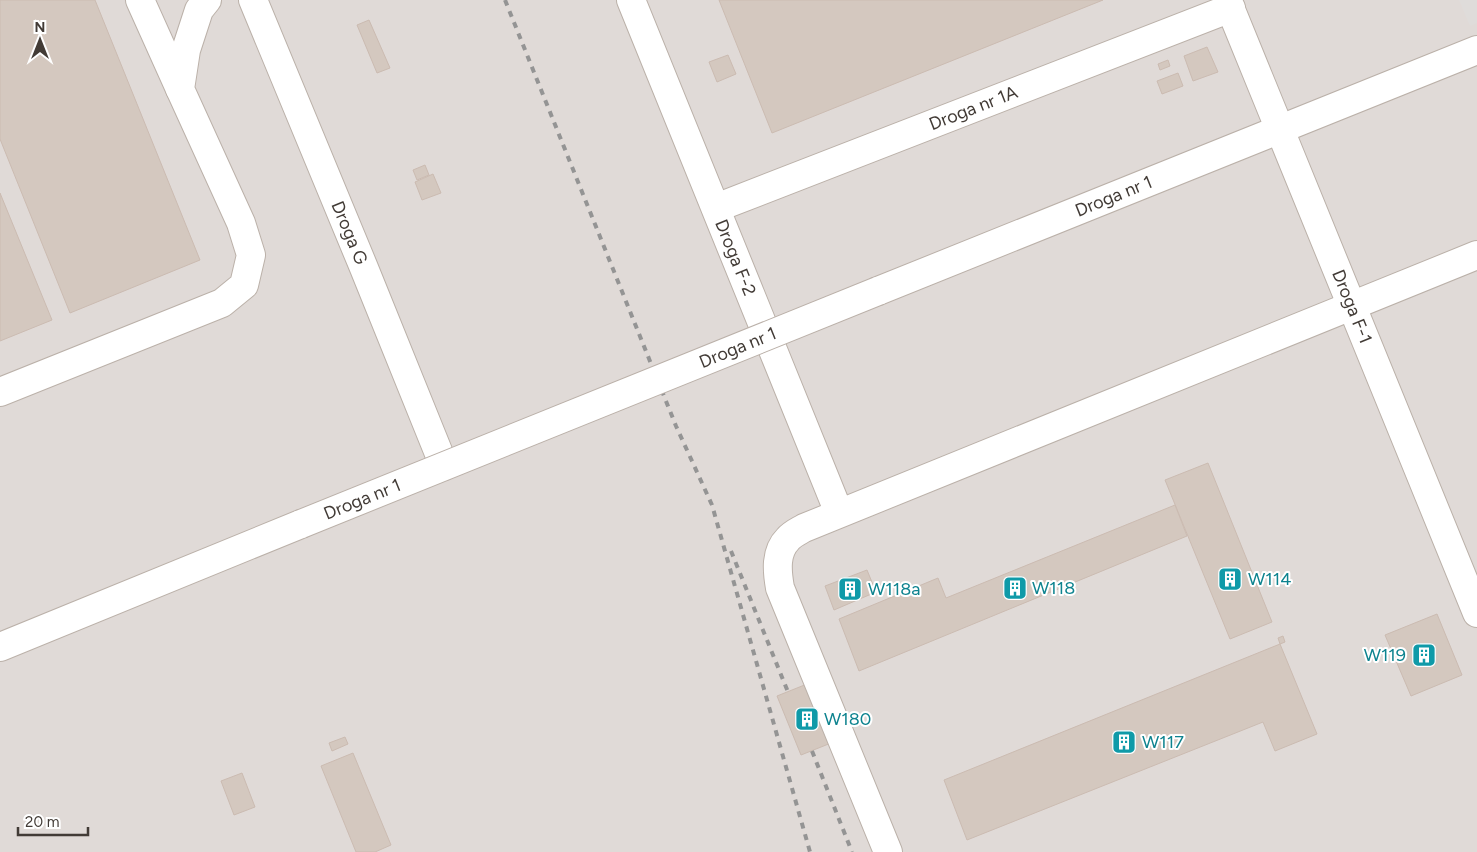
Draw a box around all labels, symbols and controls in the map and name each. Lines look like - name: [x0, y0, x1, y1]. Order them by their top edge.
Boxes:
- north arrow: [15, 15, 65, 65]
- text: N: [35, 19, 45, 36]
- street label: Droga nr 1A: [926, 81, 1021, 135]
- street label: Droga nr 1: [1072, 171, 1155, 222]
- street label: Droga G: [326, 198, 373, 268]
- street label: Droga F-2: [710, 216, 761, 299]
- street label: Droga F-1: [1327, 266, 1377, 347]
- street label: Droga nr 1: [696, 322, 779, 373]
- street label: Droga nr 1: [320, 474, 404, 525]
- building icon: W114: [1217, 566, 1243, 592]
- place label: W114: [1248, 568, 1291, 590]
- building icon: W118: [1002, 575, 1028, 601]
- building icon: W118a: [837, 576, 863, 602]
- place label: W118: [1032, 577, 1075, 599]
- place label: W118a: [868, 578, 920, 600]
- building icon: W119: [1411, 642, 1437, 668]
- place label: W119: [1364, 644, 1406, 666]
- building icon: W180: [794, 706, 820, 732]
- place label: W180: [824, 708, 871, 730]
- building icon: W117: [1111, 729, 1137, 755]
- place label: W117: [1142, 731, 1184, 753]
- scale bar: [18, 804, 88, 836]
- text: 20 m: [25, 813, 59, 831]

